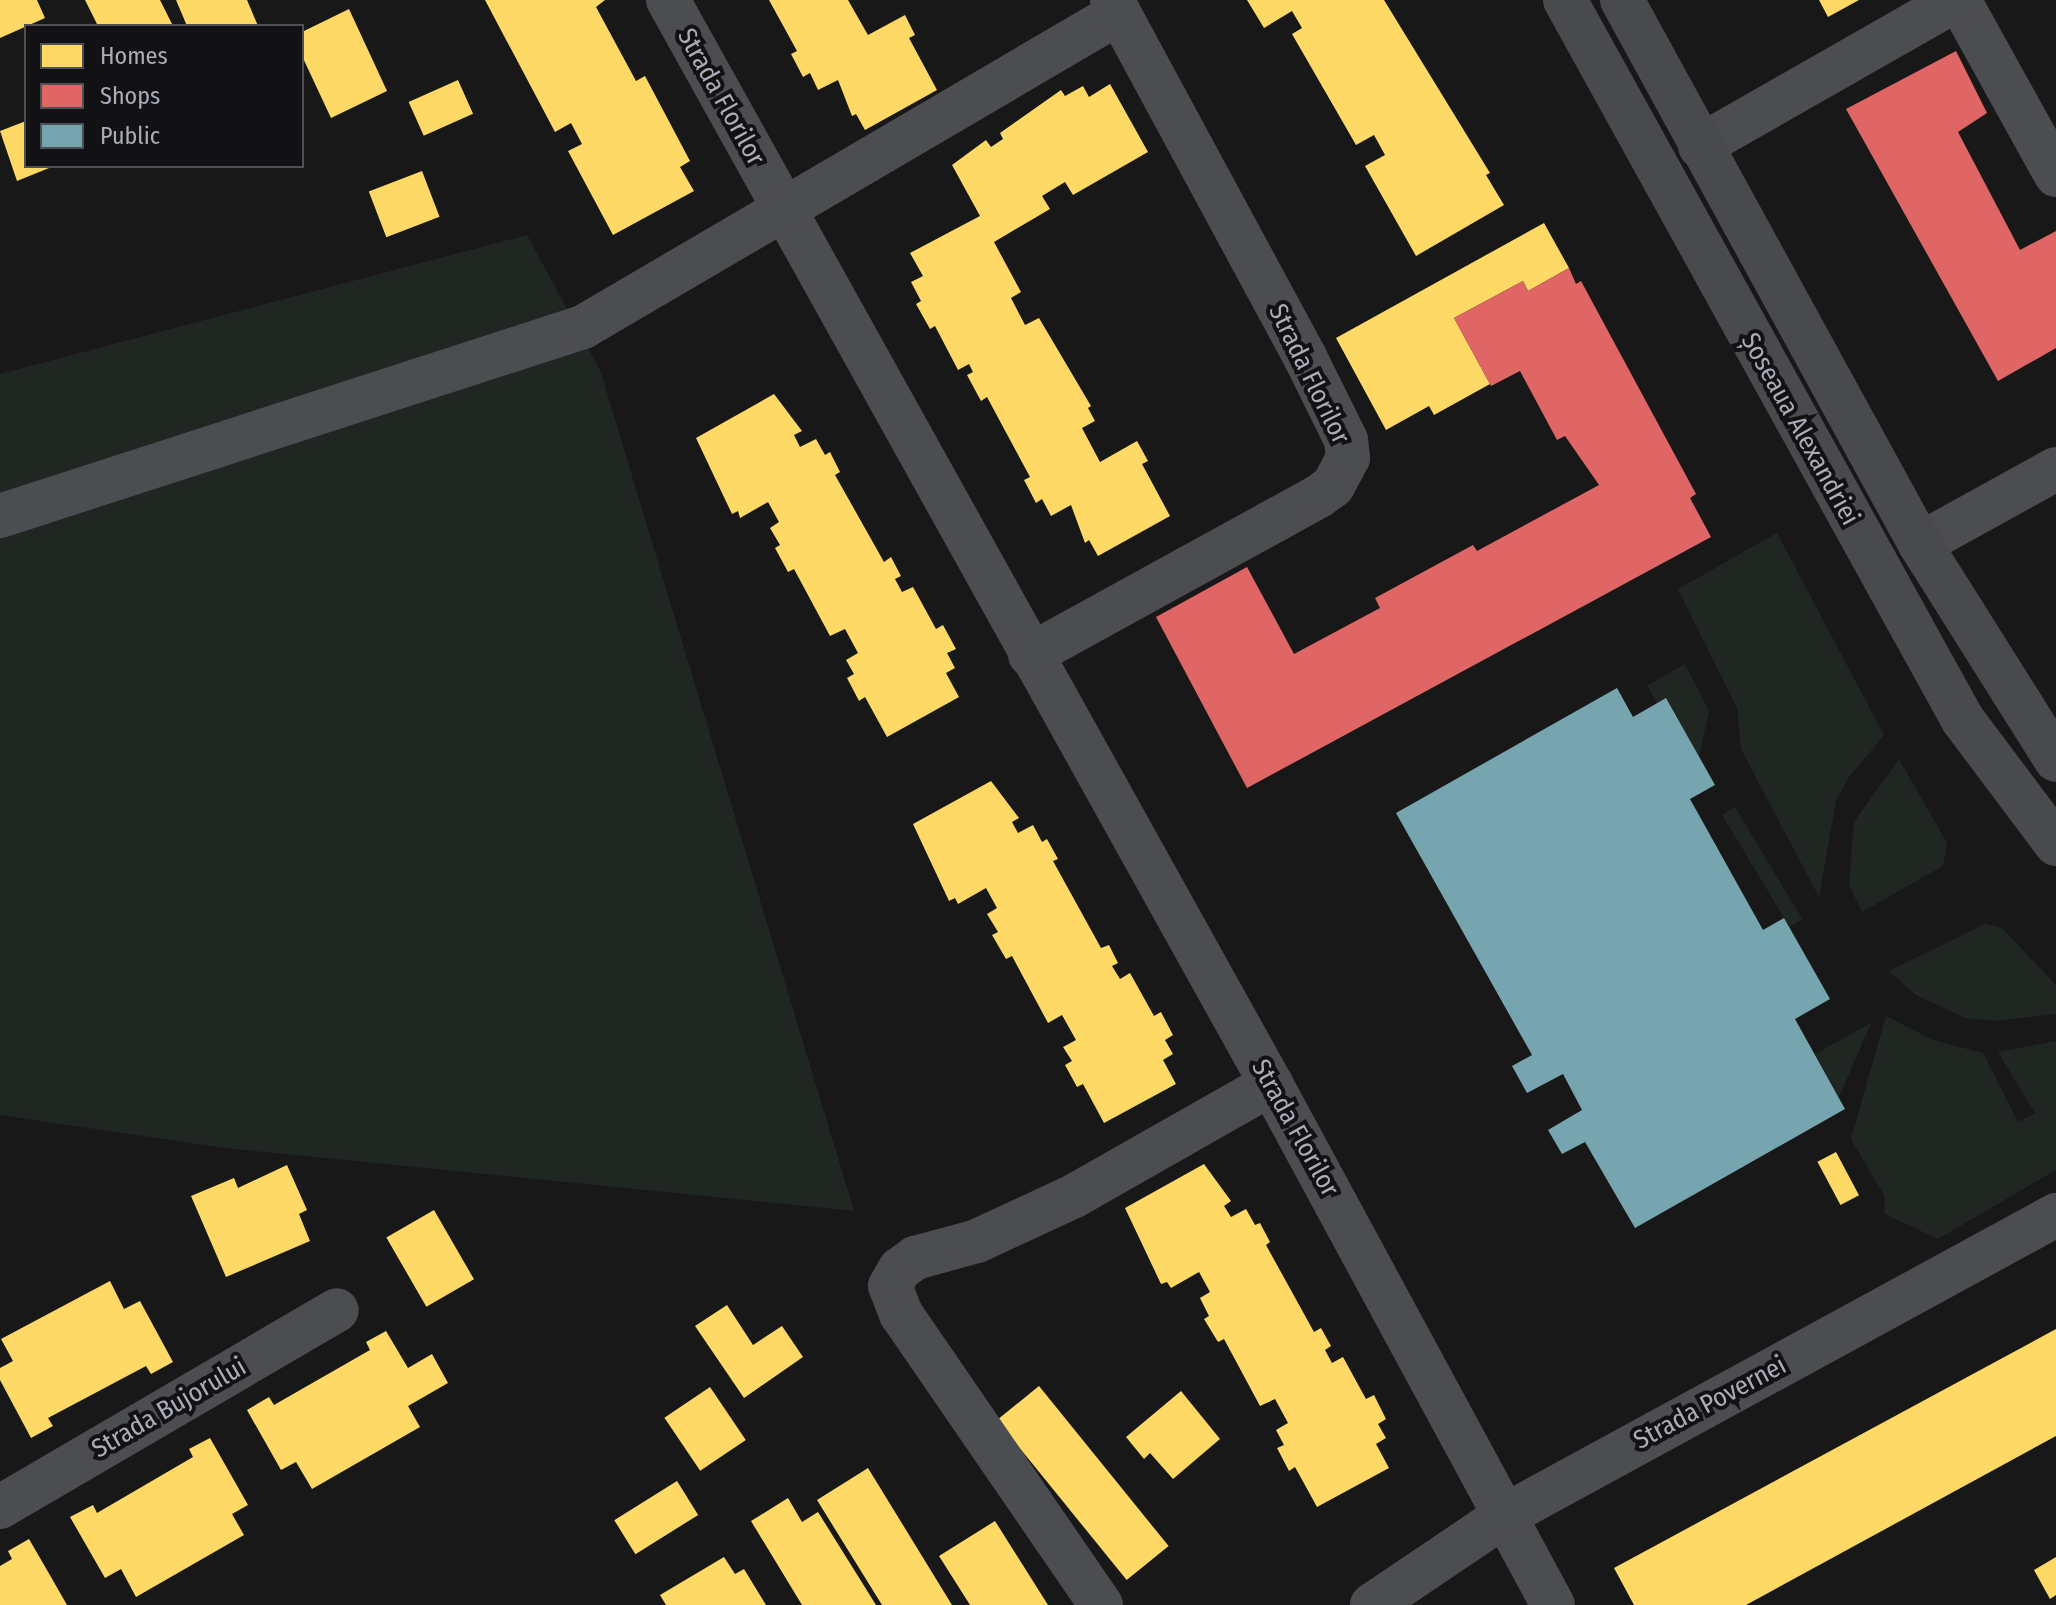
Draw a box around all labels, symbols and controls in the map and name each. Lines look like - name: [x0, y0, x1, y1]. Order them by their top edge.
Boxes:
- street label: Strada Florilor: [671, 23, 771, 171]
- legend: [24, 24, 304, 168]
- text: Homes: [100, 42, 168, 70]
- text: Shops: [100, 82, 160, 110]
- text: Public: [100, 122, 160, 150]
- street label: Strada Florilor: [1262, 299, 1356, 449]
- street label: Șoseaua Alexandriei: [1734, 327, 1866, 531]
- street label: Strada Florilor: [1245, 1054, 1345, 1202]
- street label: Strada Povernei: [1628, 1350, 1792, 1456]
- street label: Strada Bujorului: [86, 1351, 252, 1465]

